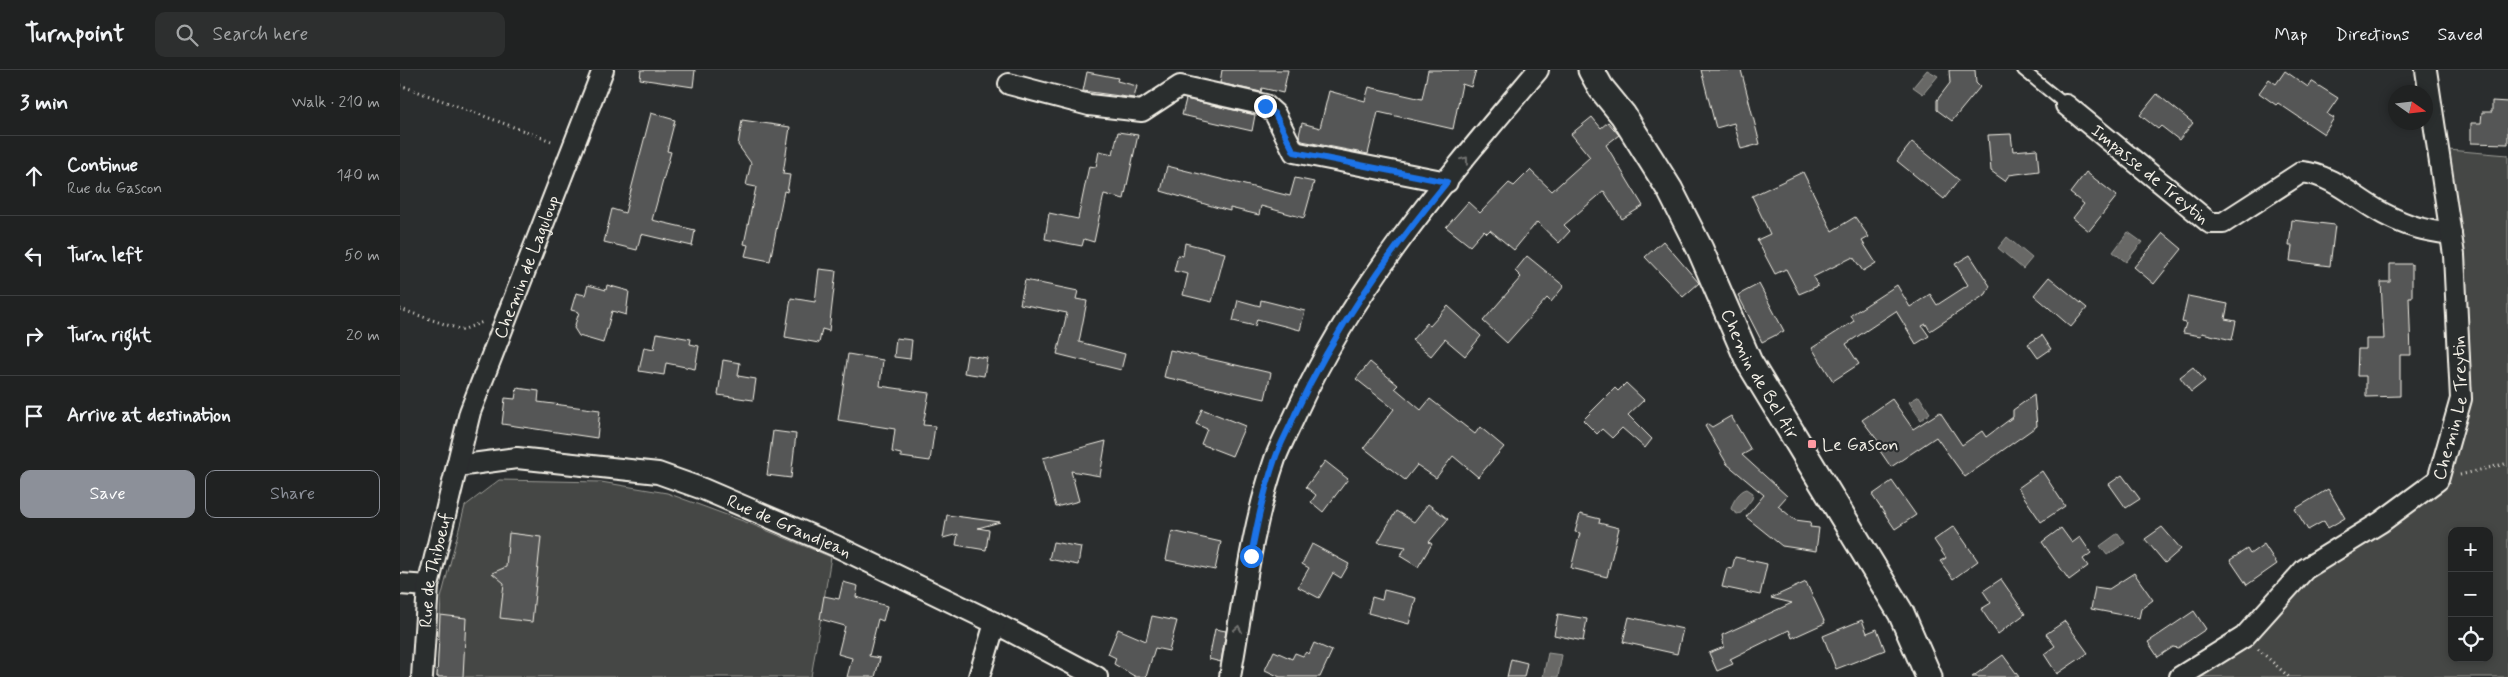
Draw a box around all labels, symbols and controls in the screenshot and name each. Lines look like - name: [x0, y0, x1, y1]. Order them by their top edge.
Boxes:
- search box: [155, 12, 505, 57]
- text: Turnpoint: [25, 19, 125, 50]
- icon: search: [173, 21, 201, 49]
- text: Search here: [213, 22, 308, 47]
- text: Map: [2275, 23, 2308, 47]
- text: Directions: [2336, 23, 2410, 47]
- text: Saved: [2438, 23, 2483, 47]
- north arrow: [2388, 85, 2433, 130]
- text: 3 min: [20, 89, 68, 117]
- text: Walk · 210 m: [292, 92, 380, 113]
- route end: [1254, 95, 1277, 118]
- street label: Impasse de Treytin: [2086, 119, 2214, 230]
- text: Continue: [67, 153, 138, 178]
- one-way arrow: [1459, 157, 1467, 166]
- icon: ahead: [20, 162, 48, 190]
- text: 140 m: [336, 165, 380, 186]
- text: Rue du Gascon: [67, 178, 162, 199]
- street label: Chemin de Laguloup: [489, 192, 566, 342]
- icon: left: [20, 242, 48, 270]
- text: Turn left: [67, 243, 143, 268]
- text: 50 m: [344, 245, 380, 266]
- street label: Chemin de Bel Air: [1714, 305, 1804, 445]
- icon: right: [20, 322, 48, 350]
- text: Turn right: [67, 323, 151, 348]
- text: 20 m: [346, 325, 380, 346]
- street label: Chemin Le Treytin: [2428, 335, 2474, 483]
- icon: arrive: [20, 402, 48, 430]
- text: Arrive at destination: [67, 403, 231, 428]
- place label: Le Gascon: [1822, 433, 1899, 457]
- marker: Le Gascon: [1806, 438, 1818, 450]
- button: Save: [20, 470, 195, 518]
- button: Share: [205, 470, 380, 518]
- street label: Rue de Grandjean: [723, 489, 855, 565]
- street label: Rue de Thiboeuf: [414, 510, 458, 628]
- map controls: [2448, 527, 2493, 662]
- button: +: [2448, 527, 2493, 572]
- route start: [1240, 545, 1263, 568]
- button: −: [2448, 572, 2493, 617]
- button: locate: [2448, 617, 2493, 662]
- one-way arrow: [1233, 625, 1243, 633]

